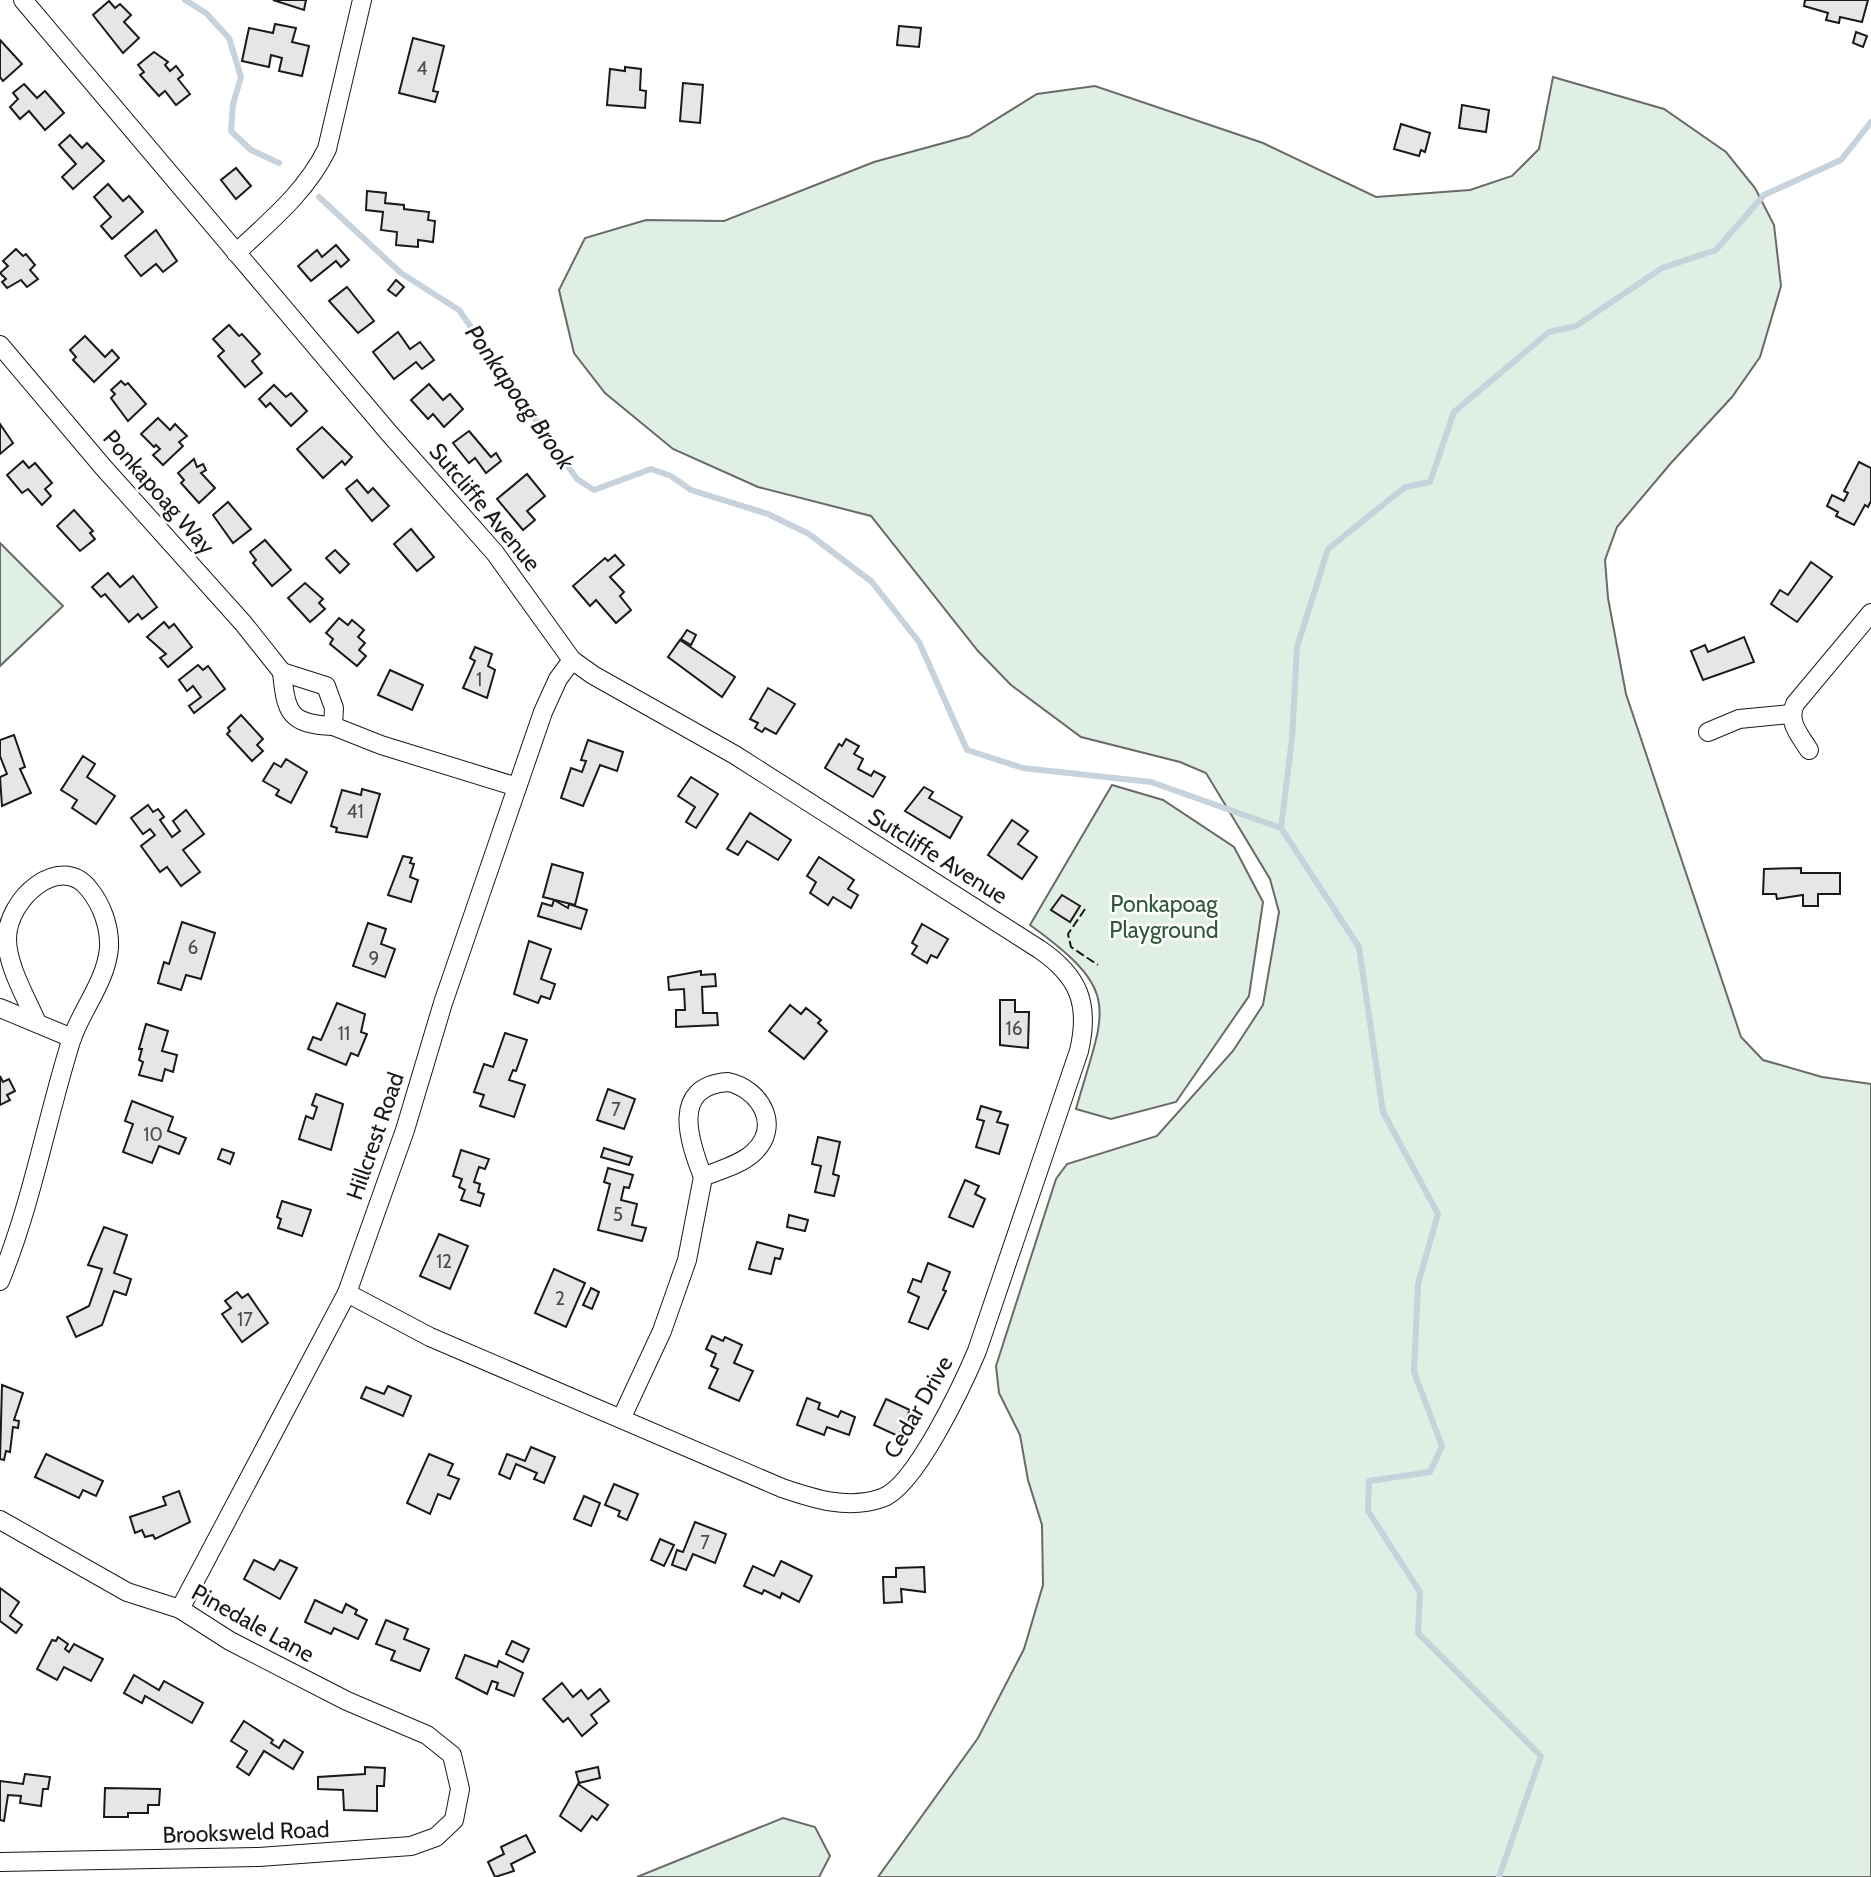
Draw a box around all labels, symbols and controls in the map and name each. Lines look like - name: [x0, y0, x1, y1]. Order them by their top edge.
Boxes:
- house number: 4: [417, 57, 428, 80]
- water label: Ponkapoag Brook: [459, 319, 581, 476]
- street label: Ponkapoag Way: [97, 424, 221, 560]
- street label: Sutcliffe Avenue: [423, 437, 547, 577]
- house number: 1: [476, 668, 482, 691]
- house number: 41: [346, 800, 364, 823]
- street label: Sutcliffe Avenue: [863, 802, 1013, 910]
- park label: Ponkapoag Playground: [1109, 890, 1219, 944]
- house number: 6: [188, 936, 198, 959]
- house number: 9: [369, 947, 379, 970]
- house number: 16: [1006, 1017, 1023, 1040]
- house number: 11: [338, 1022, 350, 1045]
- street label: Hillcrest Road: [340, 1068, 410, 1204]
- house number: 7: [611, 1098, 621, 1121]
- house number: 10: [143, 1123, 163, 1146]
- house number: 5: [613, 1203, 623, 1226]
- house number: 12: [436, 1250, 452, 1273]
- house number: 2: [555, 1287, 565, 1310]
- house number: 17: [237, 1308, 253, 1331]
- street label: Cedar Drive: [878, 1351, 959, 1463]
- house number: 7: [700, 1531, 710, 1554]
- street label: Pinedale Lane: [187, 1578, 319, 1668]
- street label: Brooksweld Road: [162, 1815, 330, 1849]

